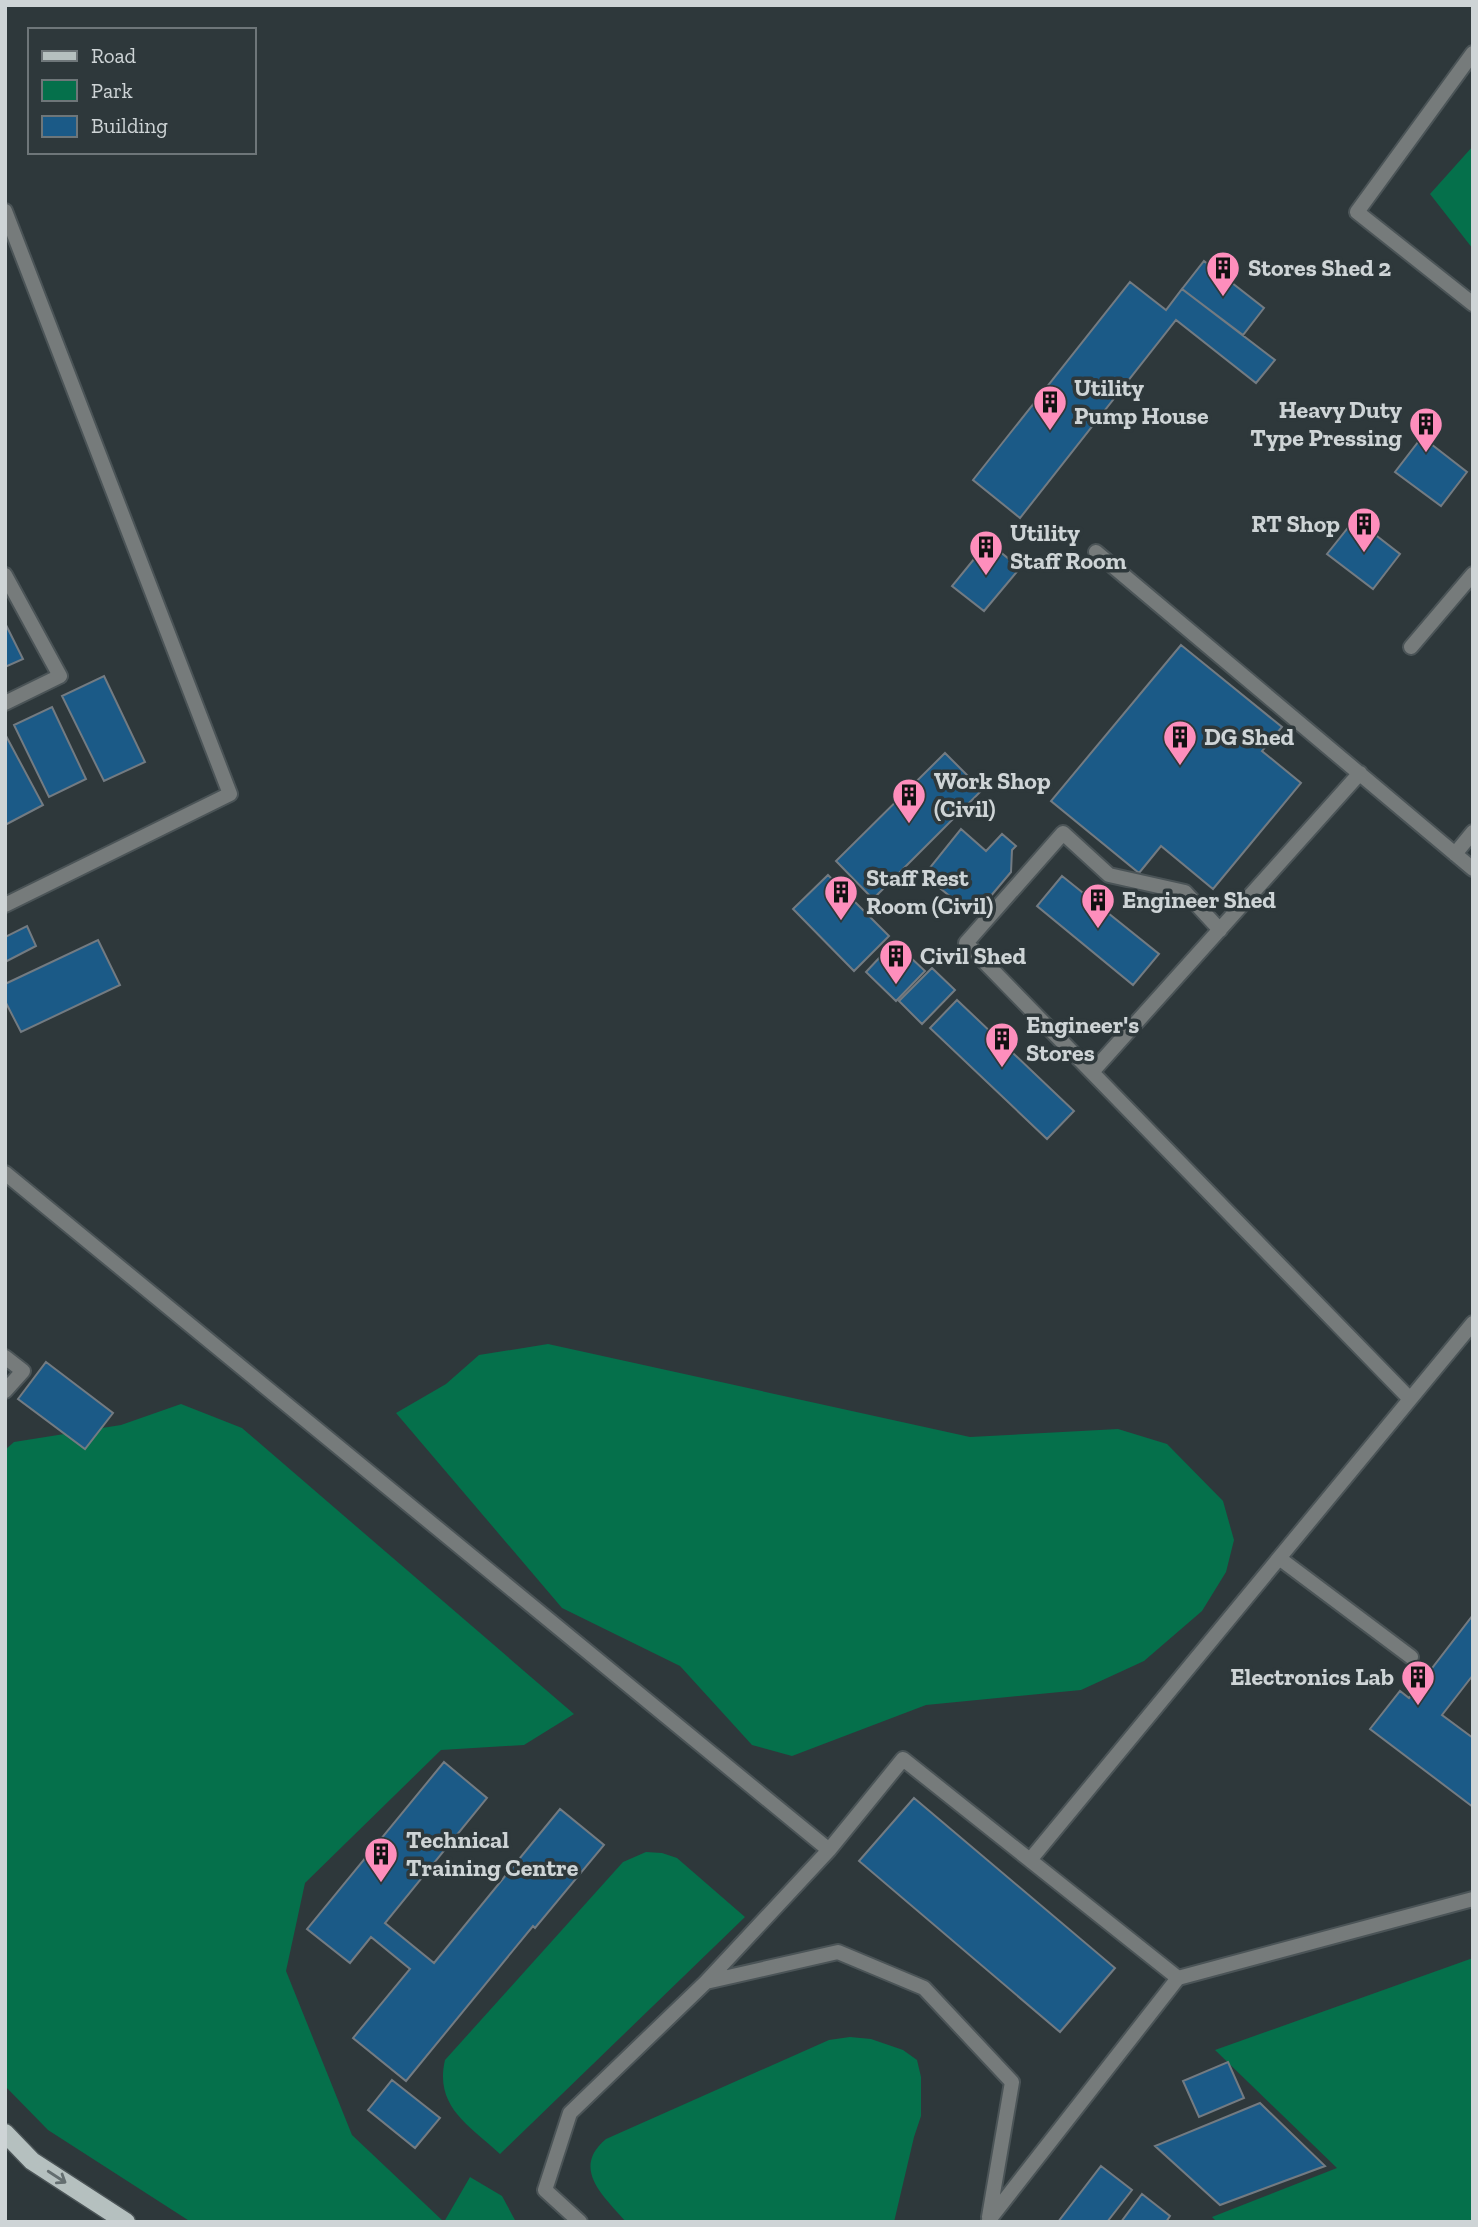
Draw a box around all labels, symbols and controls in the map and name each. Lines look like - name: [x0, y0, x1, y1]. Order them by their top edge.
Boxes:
- legend: [28, 28, 256, 154]
- text: Road: [91, 43, 137, 68]
- text: Park: [91, 78, 133, 103]
- text: Building: [91, 113, 168, 138]
- building icon: Stores Shed 2: [1204, 249, 1242, 298]
- place label: Stores Shed 2: [1248, 253, 1391, 282]
- place label: Utility Pump House: [1074, 373, 1209, 430]
- building icon: Utility Pump House: [1031, 383, 1069, 432]
- place label: Heavy Duty Type Pressing: [1250, 395, 1402, 452]
- building icon: Heavy Duty Type Pressing: [1407, 405, 1445, 454]
- building icon: RT Shop: [1345, 505, 1383, 554]
- place label: RT Shop: [1251, 509, 1340, 538]
- place label: Utility Staff Room: [1010, 518, 1127, 575]
- building icon: Utility Staff Room: [967, 528, 1005, 577]
- building icon: DG Shed: [1161, 718, 1199, 767]
- place label: DG Shed: [1204, 722, 1295, 751]
- place label: Work Shop (Civil): [934, 766, 1051, 823]
- building icon: Work Shop (Civil): [890, 776, 928, 825]
- place label: Staff Rest Room (Civil): [866, 863, 993, 920]
- building icon: Staff Rest Room (Civil): [822, 873, 860, 922]
- building icon: Engineer Shed: [1079, 881, 1117, 930]
- place label: Engineer Shed: [1122, 885, 1276, 914]
- building icon: Civil Shed: [877, 937, 915, 986]
- place label: Civil Shed: [920, 941, 1026, 970]
- place label: Engineer's Stores: [1026, 1010, 1139, 1067]
- building icon: Engineer's Stores: [983, 1020, 1021, 1069]
- building icon: Electronics Lab: [1399, 1658, 1437, 1707]
- place label: Electronics Lab: [1230, 1662, 1394, 1691]
- place label: Technical Training Centre: [406, 1825, 579, 1882]
- building icon: Technical Training Centre: [362, 1835, 400, 1884]
- one-way arrow: [47, 2170, 66, 2185]

